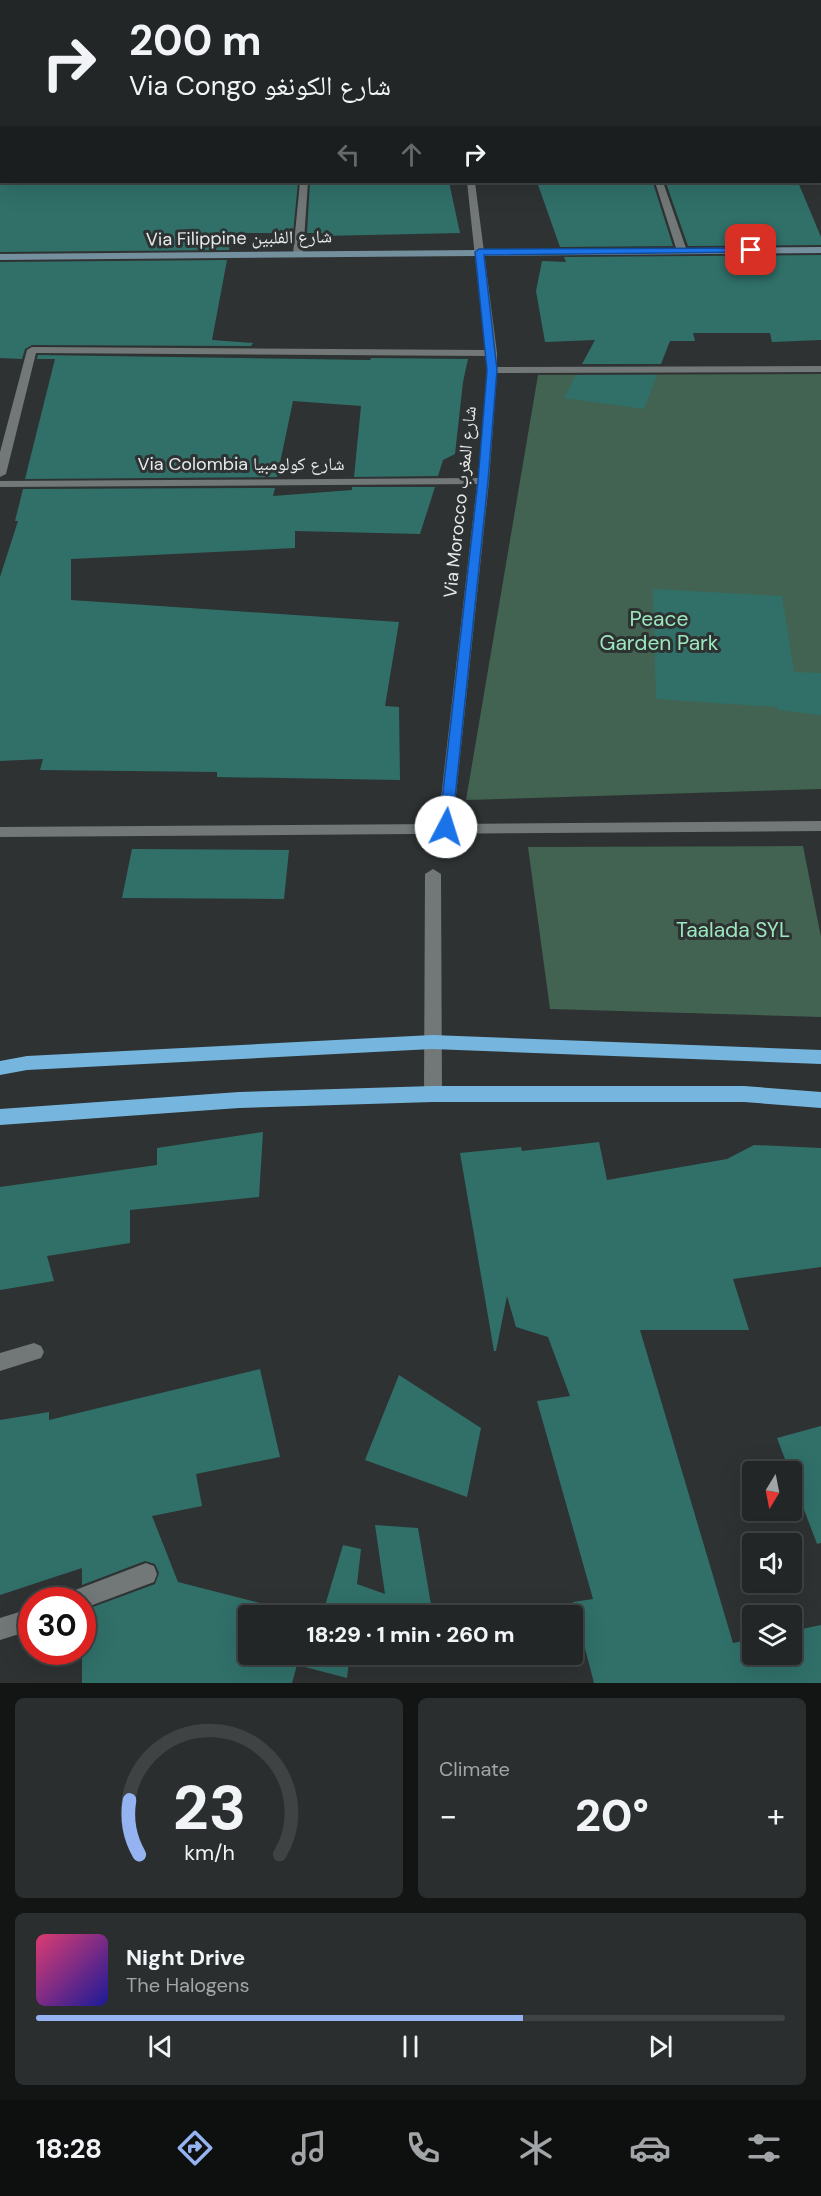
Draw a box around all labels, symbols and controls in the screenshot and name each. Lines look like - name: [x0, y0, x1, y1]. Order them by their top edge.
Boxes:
- text: 200 m: [129, 13, 262, 68]
- icon: right: [30, 24, 108, 102]
- text: Via Congo شارع الكونغو: [129, 68, 391, 103]
- icon: left: [332, 138, 365, 171]
- icon: ahead: [395, 138, 428, 171]
- icon: right: [458, 138, 491, 171]
- street label: Via Filippine شارع الفلبين: [146, 224, 332, 252]
- pin: [725, 224, 776, 275]
- icon: arrive: [734, 233, 767, 266]
- street label: Via Morocco شارع المغرب: [438, 405, 482, 599]
- street label: Via Colombia شارع كولومبيا: [137, 452, 345, 476]
- park label: Peace Garden Park: [600, 605, 719, 657]
- position arrow: [414, 795, 478, 859]
- park label: Taalada SYL: [676, 916, 790, 944]
- north arrow: [742, 1461, 802, 1521]
- map controls: [742, 1461, 802, 1665]
- button: sound: [742, 1533, 802, 1593]
- speed limit sign: 30: [18, 1587, 96, 1665]
- button: layers: [742, 1605, 802, 1665]
- text: 18:29 · 1 min · 260 m: [306, 1620, 515, 1649]
- text: Climate: [439, 1756, 510, 1782]
- text: 23: [172, 1767, 246, 1848]
- text: 20°: [575, 1786, 649, 1845]
- text: −: [439, 1794, 457, 1837]
- text: +: [767, 1794, 785, 1837]
- text: km/h: [184, 1839, 234, 1867]
- text: Night Drive: [126, 1943, 245, 1972]
- text: The Halogens: [126, 1972, 249, 1998]
- icon: previous: [144, 2030, 177, 2063]
- icon: pause: [394, 2030, 427, 2063]
- icon: next: [644, 2030, 677, 2063]
- icon: directions: [174, 2127, 216, 2169]
- icon: music: [288, 2127, 330, 2169]
- icon: phone: [402, 2127, 444, 2169]
- icon: climate: [515, 2127, 557, 2169]
- icon: car: [629, 2127, 671, 2169]
- icon: filters: [743, 2127, 785, 2169]
- text: 18:28: [36, 2131, 102, 2166]

